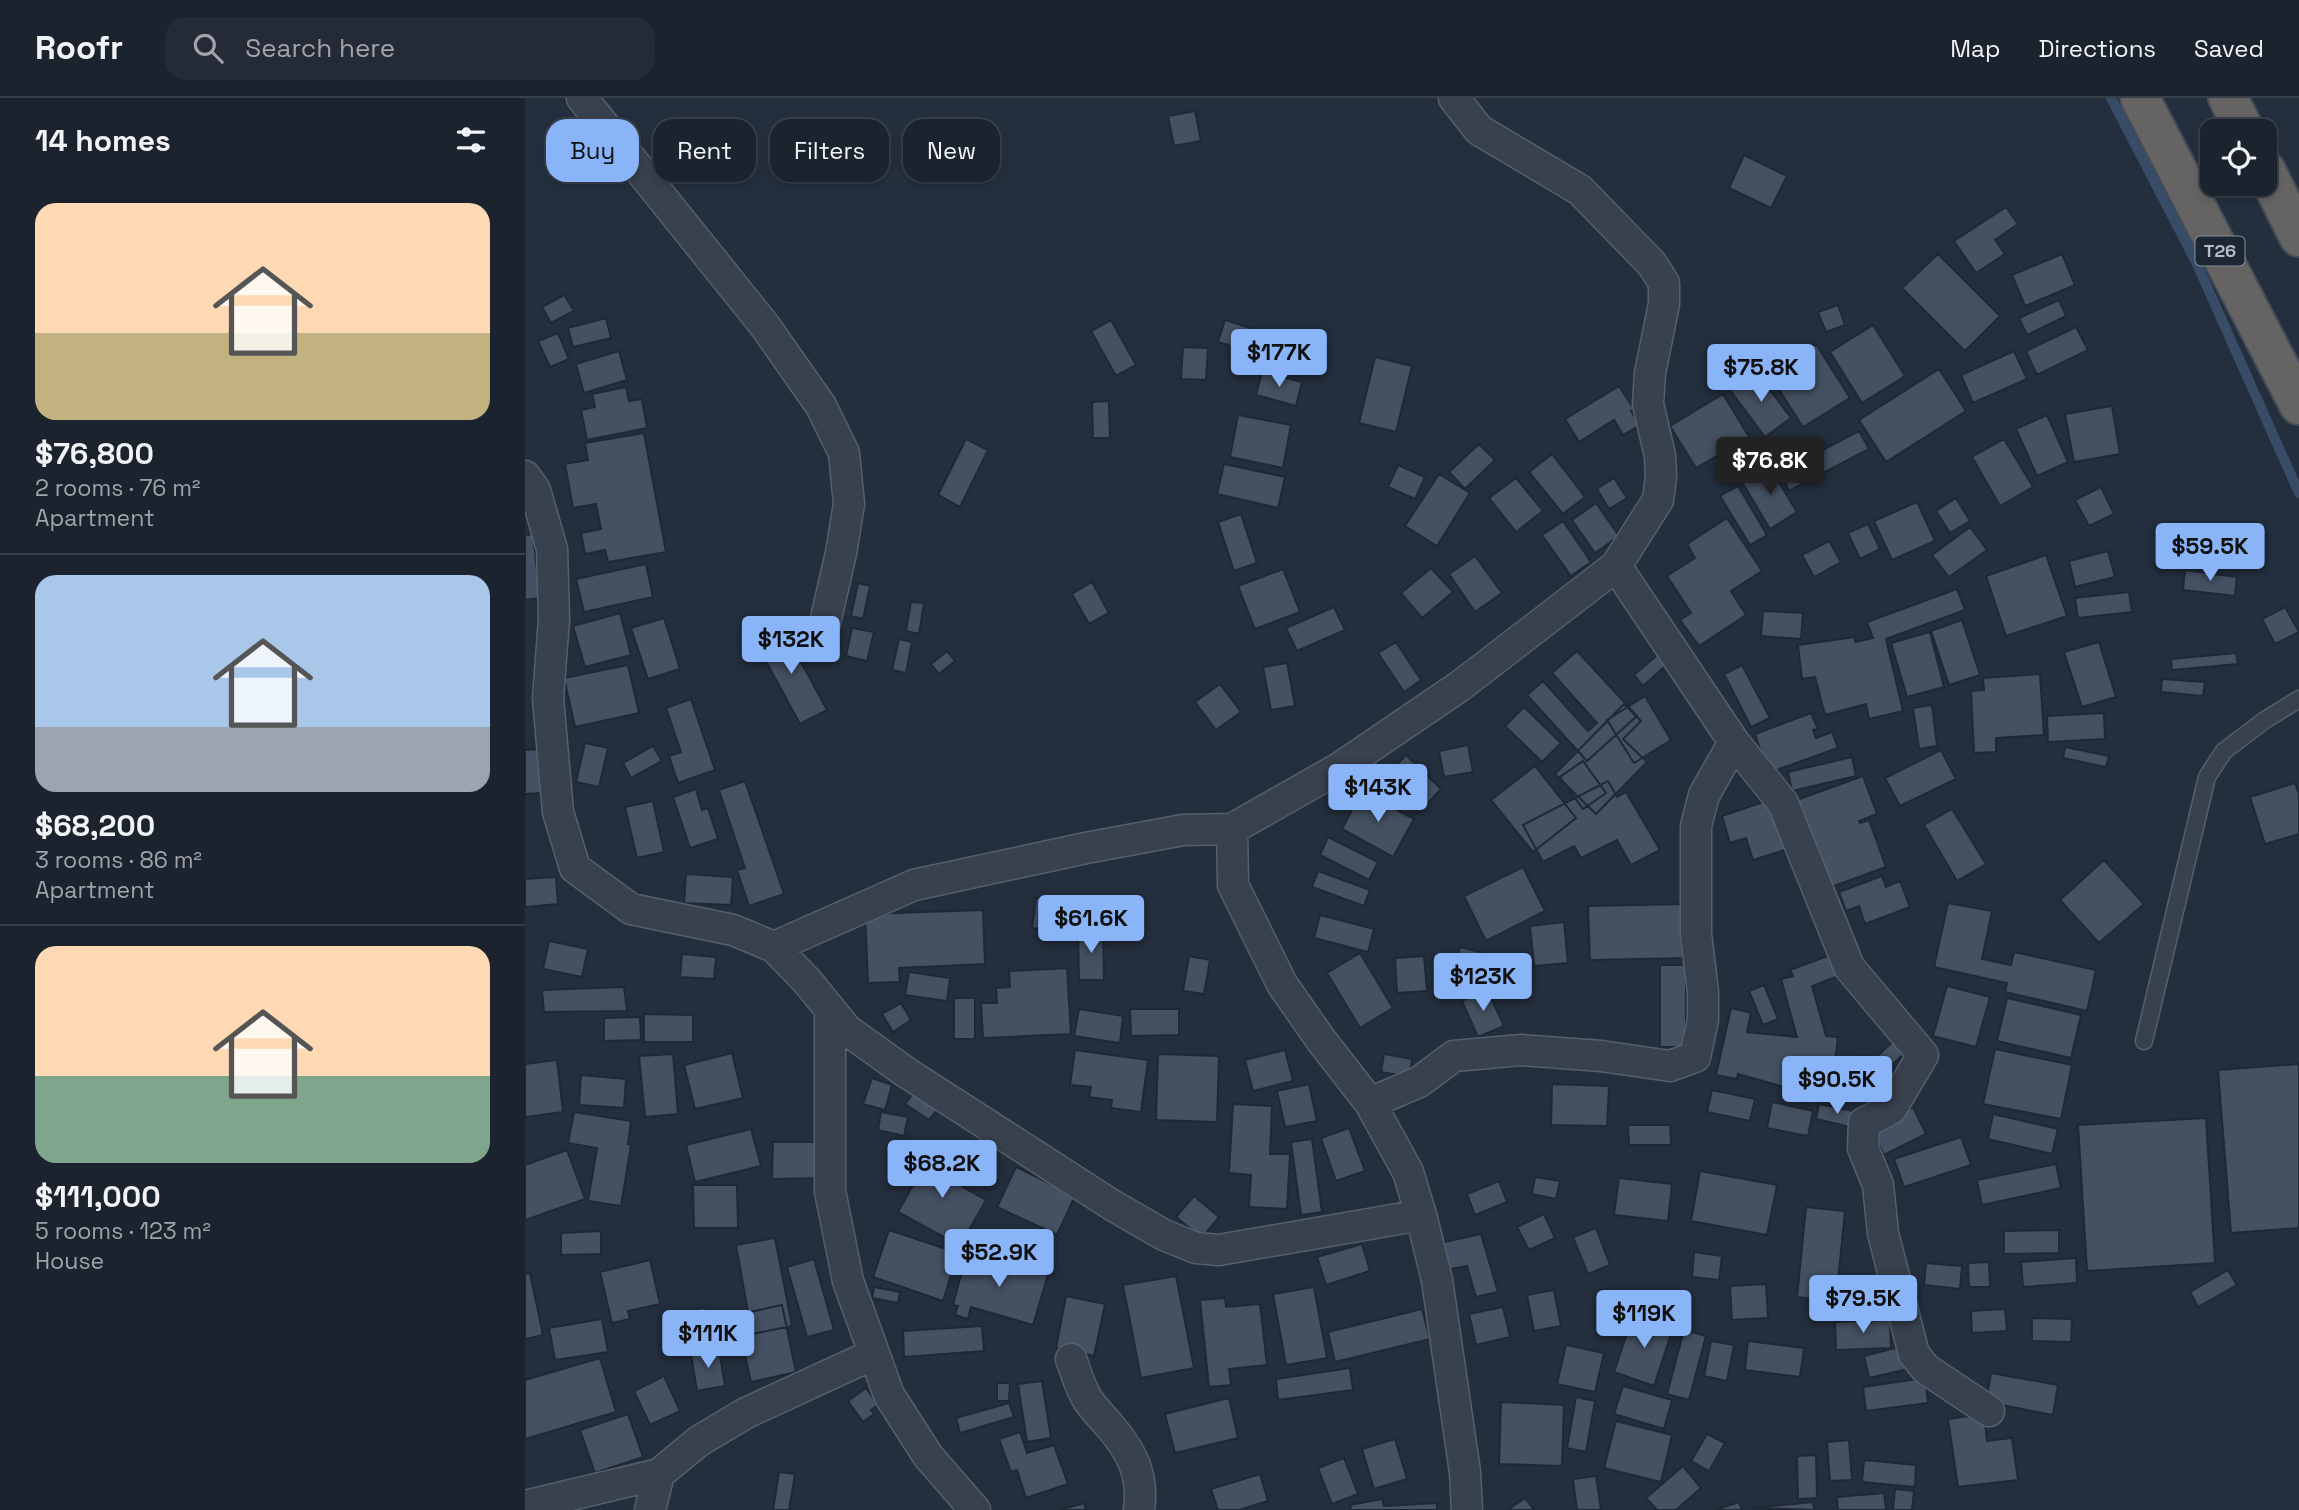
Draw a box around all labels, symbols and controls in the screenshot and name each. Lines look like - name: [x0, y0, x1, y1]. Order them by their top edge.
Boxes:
- search box: [165, 17, 655, 80]
- text: Roofr: [35, 27, 123, 69]
- icon: search: [189, 29, 227, 67]
- text: Search here: [245, 31, 395, 65]
- text: Map: [1950, 33, 2000, 64]
- text: Directions: [2038, 33, 2156, 64]
- text: Saved: [2194, 33, 2264, 64]
- chip: Buy: [546, 119, 639, 182]
- chip: Rent: [653, 119, 756, 182]
- chip: Filters: [770, 119, 889, 182]
- chip: New: [903, 119, 1000, 182]
- map controls: [2200, 119, 2277, 196]
- button: locate: [2200, 119, 2277, 196]
- text: 14 homes: [35, 121, 171, 160]
- icon: filters: [452, 121, 490, 159]
- road number: T26: [2195, 236, 2245, 266]
- icon: home: [200, 248, 326, 374]
- pin: $177K: [1230, 330, 1328, 389]
- text: $177K: [1247, 337, 1311, 367]
- pin: $75.8K: [1704, 344, 1818, 404]
- text: $75.8K: [1723, 352, 1799, 382]
- text: $76,800: [35, 434, 154, 473]
- pin: $76.8K: [1713, 438, 1827, 497]
- text: $76.8K: [1732, 445, 1808, 475]
- text: 2 rooms · 76 m²: [35, 473, 200, 503]
- text: Apartment: [35, 503, 155, 533]
- pin: $59.5K: [2153, 524, 2267, 583]
- text: $59.5K: [2172, 531, 2248, 561]
- pin: $132K: [742, 616, 840, 676]
- icon: home: [200, 620, 326, 746]
- text: $132K: [758, 624, 824, 654]
- pin: $143K: [1329, 764, 1427, 824]
- text: $143K: [1344, 772, 1412, 802]
- text: $68,200: [35, 806, 155, 845]
- text: 3 rooms · 86 m²: [35, 845, 202, 875]
- text: Apartment: [35, 875, 155, 905]
- pin: $61.6K: [1034, 896, 1148, 955]
- text: $61.6K: [1054, 903, 1128, 933]
- pin: $123K: [1434, 954, 1532, 1013]
- text: $123K: [1450, 961, 1516, 991]
- icon: home: [200, 991, 326, 1117]
- pin: $90.5K: [1780, 1056, 1894, 1116]
- text: $90.5K: [1798, 1064, 1876, 1094]
- pin: $68.2K: [885, 1140, 999, 1200]
- text: $68.2K: [904, 1148, 980, 1178]
- text: $111,000: [35, 1177, 161, 1216]
- text: 5 rooms · 123 m²: [35, 1216, 211, 1246]
- pin: $52.9K: [942, 1230, 1056, 1289]
- text: $52.9K: [961, 1237, 1037, 1267]
- text: House: [35, 1246, 104, 1276]
- pin: $79.5K: [1806, 1276, 1920, 1335]
- text: $79.5K: [1825, 1283, 1901, 1313]
- pin: $119K: [1595, 1290, 1693, 1350]
- text: $119K: [1612, 1298, 1676, 1328]
- pin: $111K: [659, 1310, 757, 1370]
- text: $111K: [678, 1318, 738, 1348]

